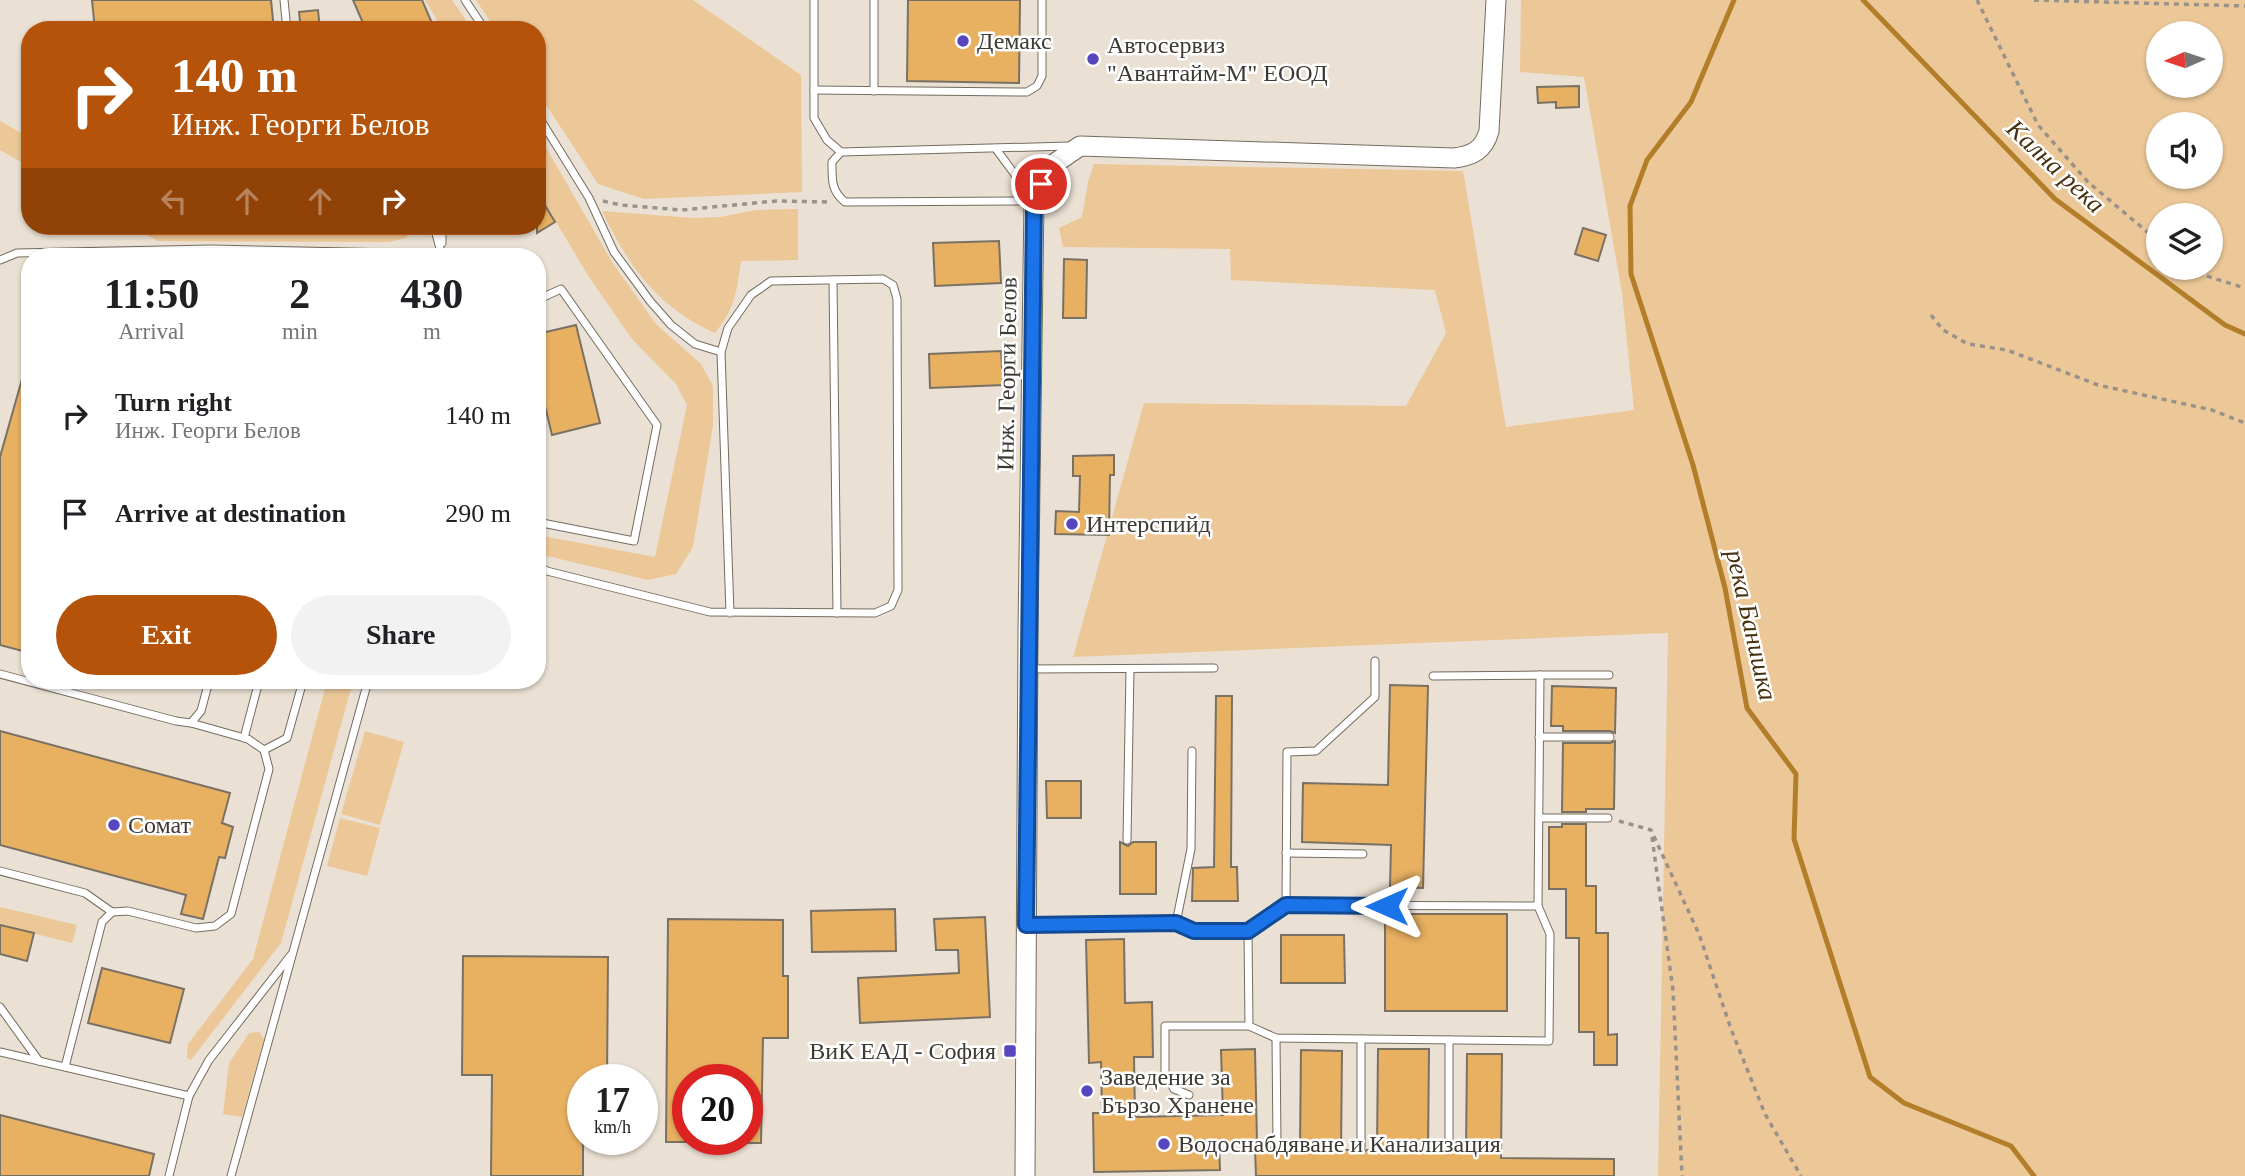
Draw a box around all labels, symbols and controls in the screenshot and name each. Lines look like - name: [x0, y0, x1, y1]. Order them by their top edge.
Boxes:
- north arrow: [2146, 21, 2222, 98]
- map controls: [2146, 21, 2223, 280]
- place label: Демакс: [977, 28, 1052, 54]
- place label: Автосервиз "Авантайм-М" ЕООД: [1107, 32, 1328, 86]
- marker: Демакс: [955, 33, 971, 49]
- text: 140 m: [171, 48, 298, 103]
- icon: right: [56, 49, 147, 140]
- marker: Автосервиз "Авантайм-М" ЕООД: [1085, 51, 1101, 67]
- text: Инж. Георги Белов: [171, 106, 430, 142]
- button: sound: [2146, 112, 2223, 189]
- water label: Кална река: [2000, 113, 2111, 219]
- pin: [1011, 154, 1071, 214]
- icon: arrive: [1022, 165, 1060, 203]
- icon: left: [155, 182, 193, 220]
- icon: ahead: [228, 182, 266, 220]
- icon: ahead: [301, 182, 339, 220]
- icon: right: [374, 182, 412, 220]
- button: layers: [2146, 203, 2223, 280]
- text: 11:50: [104, 271, 199, 317]
- text: 2: [289, 271, 310, 317]
- text: 430: [400, 271, 463, 317]
- street label: Инж. Георги Белов: [992, 277, 1022, 471]
- text: Arrival: [118, 319, 185, 344]
- text: min: [282, 319, 318, 344]
- text: m: [423, 319, 441, 344]
- text: Turn right: [115, 388, 232, 417]
- icon: right: [56, 397, 94, 435]
- text: 140 m: [445, 401, 511, 430]
- text: Инж. Георги Белов: [115, 418, 301, 443]
- icon: arrive: [56, 495, 94, 533]
- text: Arrive at destination: [115, 499, 346, 528]
- text: 290 m: [445, 499, 511, 528]
- place label: Интерспийд: [1086, 511, 1211, 537]
- marker: Интерспийд: [1064, 516, 1080, 532]
- water label: река Банишка: [1720, 545, 1783, 703]
- button: Exit: [56, 595, 277, 675]
- button: Share: [291, 595, 511, 675]
- place label: Сомат: [128, 812, 192, 838]
- marker: Сомат: [106, 817, 122, 833]
- position arrow: [1350, 869, 1424, 943]
- place label: ВиК ЕАД - София: [809, 1038, 996, 1064]
- marker: ВиК ЕАД - София: [1002, 1043, 1018, 1059]
- speed limit sign: 20: [672, 1064, 763, 1155]
- place label: Заведение за Бързо Хранене: [1101, 1064, 1254, 1118]
- text: 17: [595, 1081, 630, 1120]
- marker: Заведение за Бързо Хранене: [1079, 1083, 1095, 1099]
- text: km/h: [594, 1117, 631, 1137]
- place label: Водоснабдяване и Канализация: [1178, 1131, 1501, 1157]
- marker: Водоснабдяване и Канализация: [1156, 1136, 1172, 1152]

